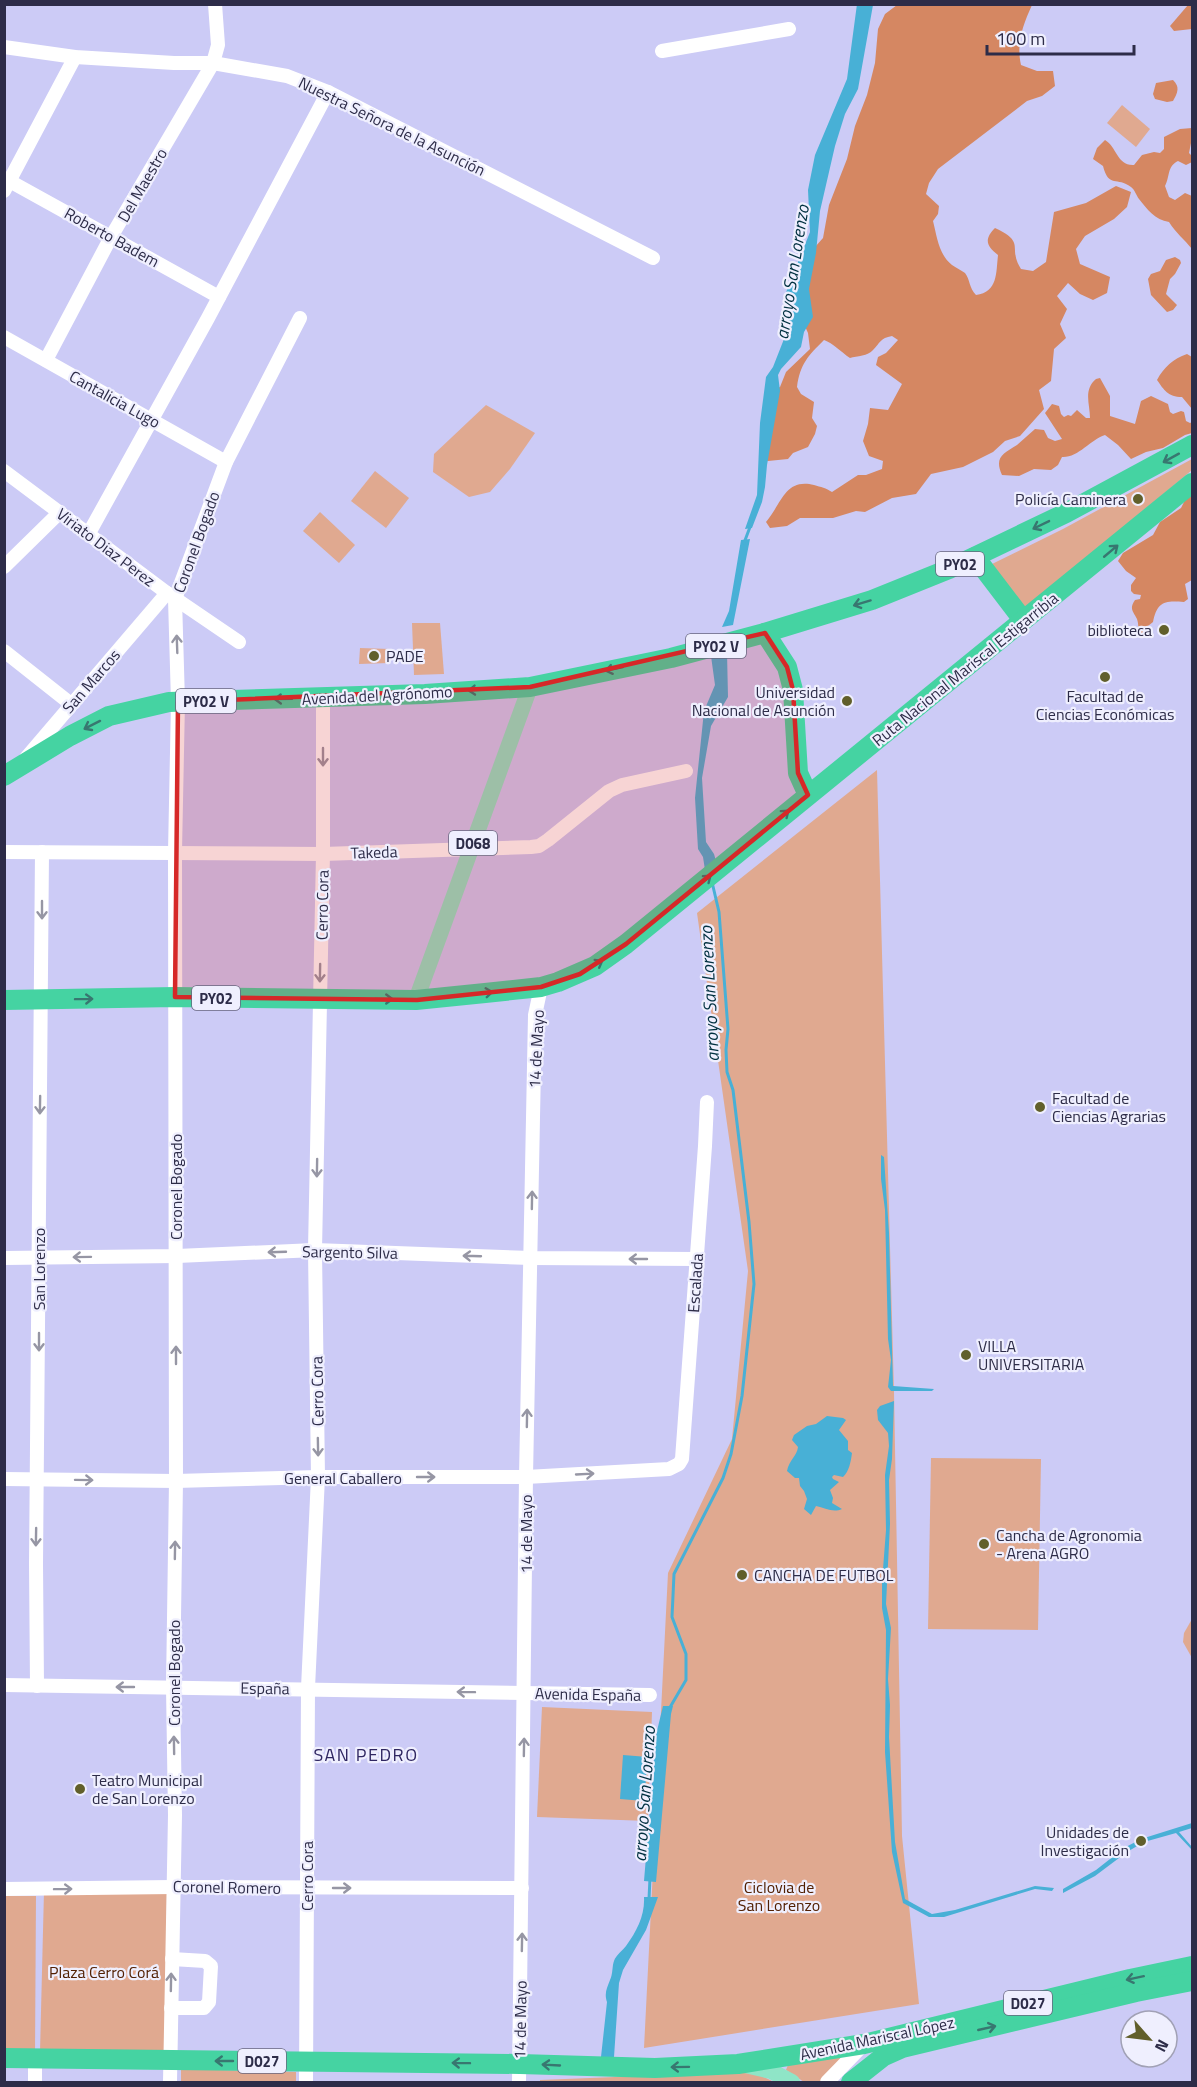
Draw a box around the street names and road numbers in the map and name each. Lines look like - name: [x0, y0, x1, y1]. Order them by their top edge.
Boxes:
- street label: Nuestra Señora de la Asunción: [294, 70, 490, 182]
- street label: Del Maestro: [111, 143, 173, 227]
- street label: Roberto Badem: [60, 201, 164, 273]
- street label: Cantalicia Lugo: [65, 364, 165, 434]
- street label: Coronel Bogado: [167, 488, 225, 596]
- street label: Viriato Diaz Perez: [52, 502, 160, 592]
- road number: PY02: [936, 552, 984, 576]
- street label: Ruta Nacional Mariscal Estigarribia: [867, 586, 1063, 752]
- road number: PY02 V: [686, 634, 746, 658]
- street label: San Marcos: [56, 644, 126, 718]
- street label: Avenida del Agrónomo: [301, 679, 453, 711]
- road number: PY02 V: [176, 689, 236, 713]
- road number: D068: [449, 831, 497, 855]
- street label: Takeda: [350, 839, 398, 865]
- street label: Cerro Cora: [309, 870, 335, 940]
- road number: PY02: [192, 986, 240, 1010]
- street label: 14 de Mayo: [522, 1009, 550, 1089]
- street label: Coronel Bogado: [164, 1134, 188, 1240]
- street label: San Lorenzo: [27, 1228, 51, 1310]
- street label: Sargento Silva: [302, 1239, 398, 1265]
- street label: Escalada: [681, 1252, 709, 1314]
- street label: Cerro Cora: [304, 1356, 330, 1426]
- street label: General Caballero: [284, 1466, 402, 1490]
- street label: 14 de Mayo: [514, 1495, 538, 1573]
- street label: Coronel Bogado: [162, 1620, 186, 1726]
- street label: España: [240, 1676, 290, 1700]
- street label: Avenida España: [535, 1681, 641, 1707]
- street label: Cerro Cora: [295, 1841, 319, 1911]
- street label: Coronel Romero: [173, 1874, 281, 1900]
- street label: 14 de Mayo: [507, 1980, 533, 2060]
- road number: D027: [1004, 1991, 1052, 2015]
- street label: Avenida Mariscal López: [798, 2010, 956, 2066]
- road number: D027: [238, 2049, 286, 2073]

